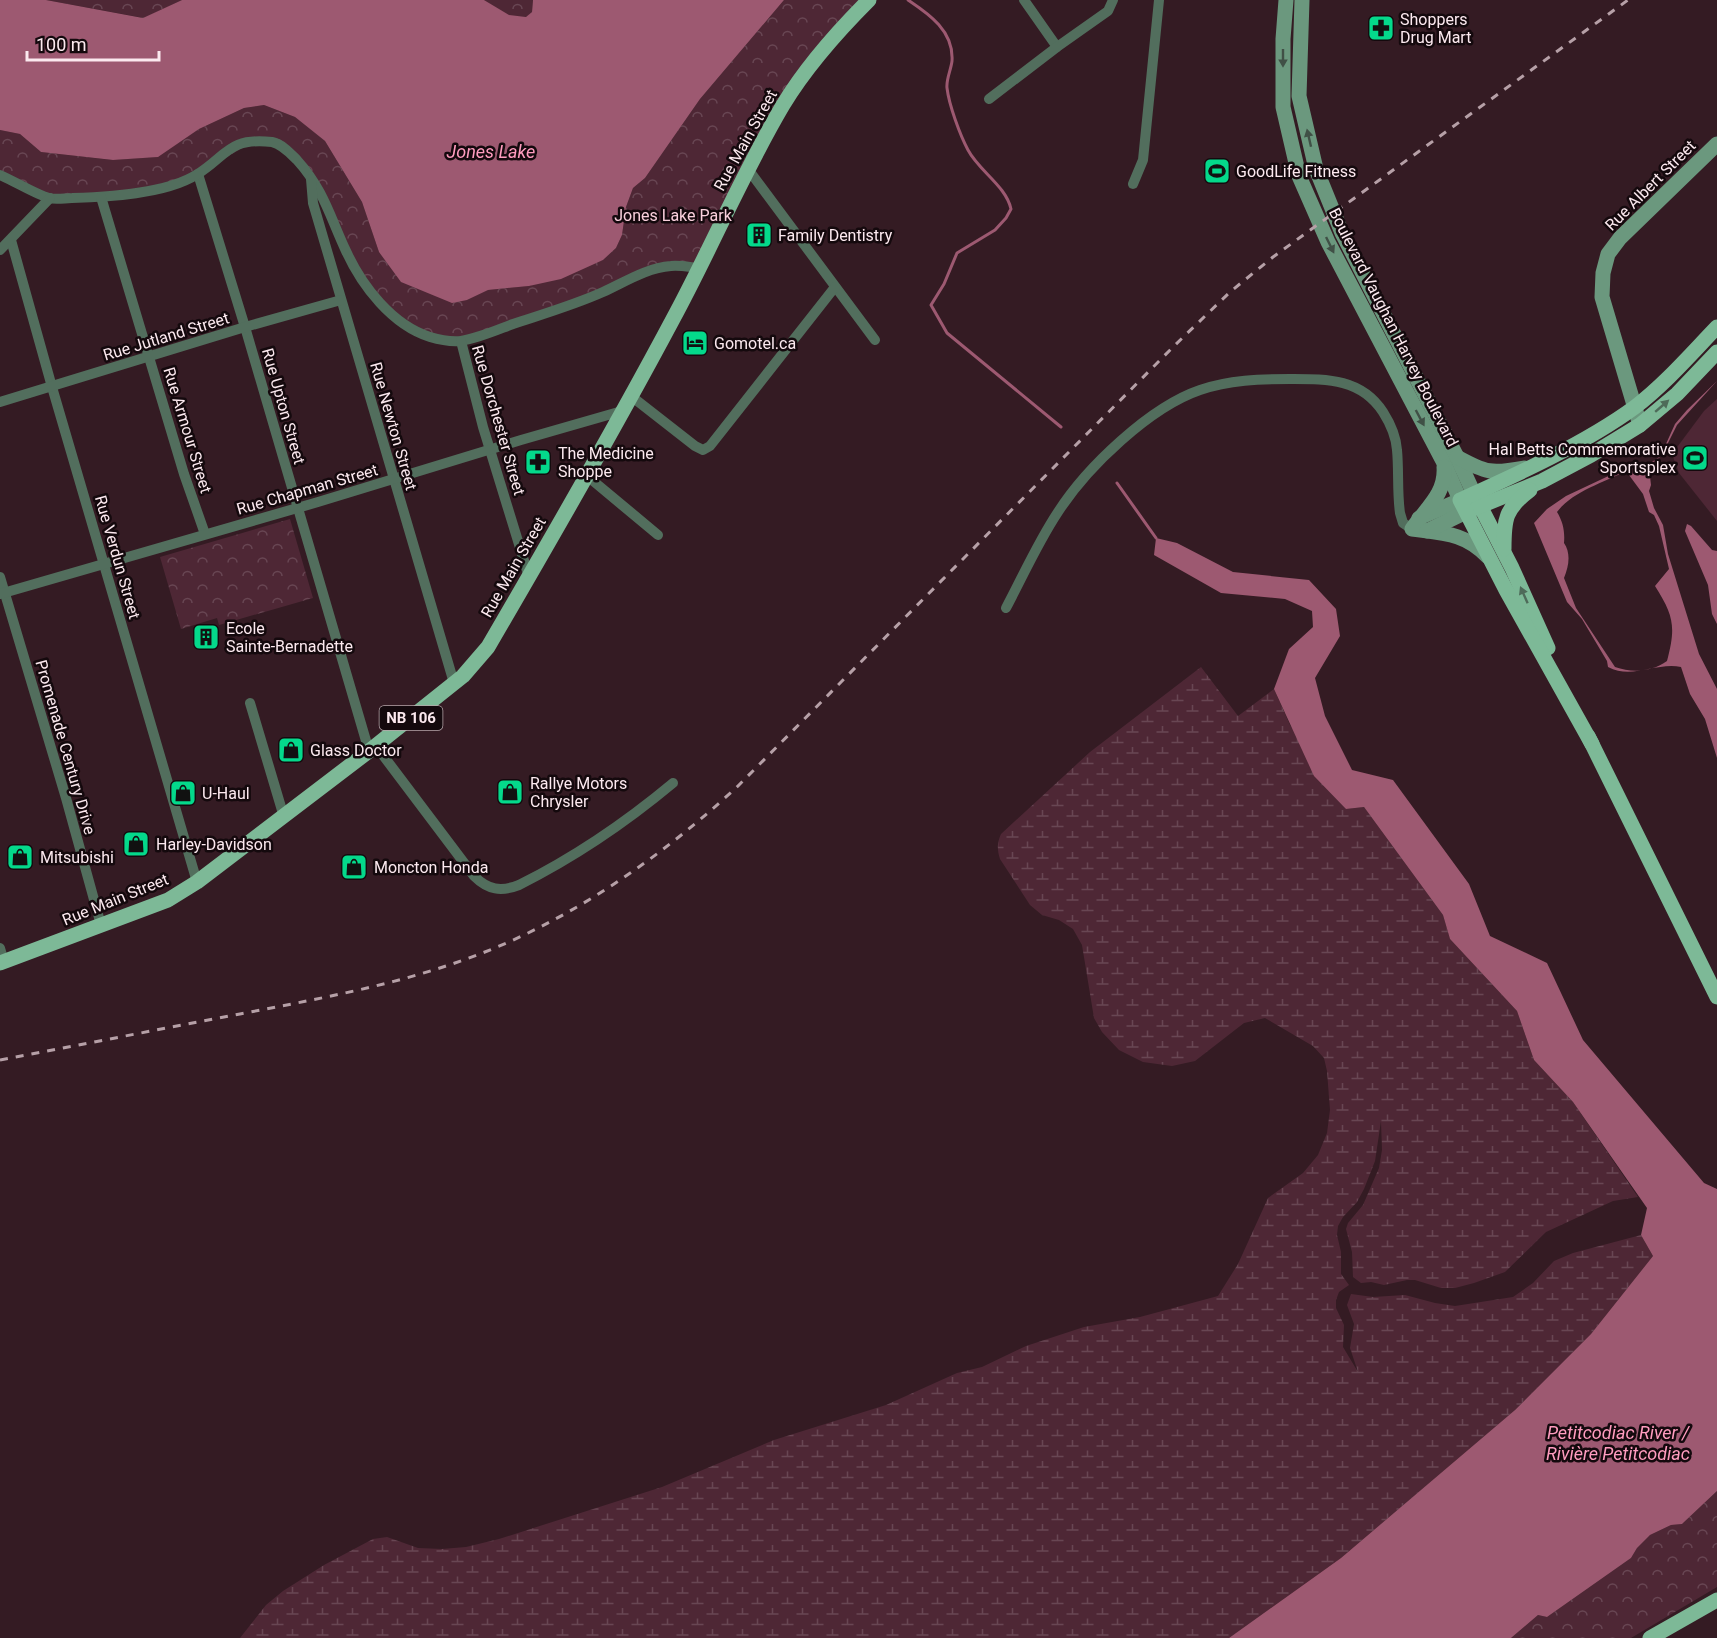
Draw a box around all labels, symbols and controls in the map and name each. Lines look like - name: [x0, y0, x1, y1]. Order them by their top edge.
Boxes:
- place label: Shoppers Drug Mart: [1400, 10, 1471, 47]
- pharmacy icon: Shoppers Drug Mart: [1366, 13, 1396, 43]
- scale bar: [27, 24, 159, 62]
- text: 100 m: [36, 34, 87, 55]
- one-way arrow: [1278, 49, 1288, 68]
- street label: Rue Main Street: [710, 86, 781, 194]
- one-way arrow: [1303, 129, 1313, 147]
- street label: Rue Albert Street: [1601, 136, 1700, 235]
- water label: Jones Lake: [447, 141, 535, 162]
- sports icon: GoodLife Fitness: [1202, 156, 1232, 186]
- place label: GoodLife Fitness: [1236, 162, 1356, 181]
- street label: Boulevard Vaughan Harvey Boulevard: [1325, 205, 1462, 450]
- park label: Jones Lake Park: [614, 206, 733, 225]
- building icon: Family Dentistry: [744, 220, 774, 250]
- place label: Family Dentistry: [778, 226, 893, 245]
- one-way arrow: [1325, 237, 1334, 254]
- street label: Rue Jutland Street: [101, 308, 231, 365]
- hotel icon: Gomotel.ca: [680, 328, 710, 358]
- place label: Gomotel.ca: [714, 334, 796, 353]
- street label: Rue Dorchester Street: [468, 343, 529, 497]
- street label: Rue Upton Street: [258, 346, 309, 466]
- street label: Rue Newton Street: [366, 360, 421, 492]
- street label: Rue Armour Street: [159, 365, 216, 495]
- one-way arrow: [1655, 399, 1670, 413]
- one-way arrow: [1415, 409, 1425, 426]
- place label: Hal Betts Commemorative Sportsplex: [1489, 440, 1676, 477]
- sports icon: Hal Betts Commemorative Sportsplex: [1680, 443, 1710, 473]
- place label: The Medicine Shoppe: [558, 444, 654, 481]
- pharmacy icon: The Medicine Shoppe: [523, 447, 553, 477]
- street label: Rue Chapman Street: [234, 460, 380, 519]
- street label: Rue Verdun Street: [91, 493, 144, 621]
- street label: Rue Main Street: [477, 514, 550, 621]
- one-way arrow: [1520, 587, 1529, 604]
- place label: Ecole Sainte-Bernadette: [226, 619, 353, 656]
- building icon: Ecole Sainte-Bernadette: [191, 622, 221, 652]
- street label: Promenade Century Drive: [31, 658, 100, 837]
- road number: NB 106: [380, 706, 442, 730]
- shop icon: Glass Doctor: [276, 735, 306, 765]
- place label: Glass Doctor: [310, 741, 402, 760]
- place label: Rallye Motors Chrysler: [530, 774, 627, 811]
- shop icon: Rallye Motors Chrysler: [495, 777, 525, 807]
- shop icon: U-Haul: [168, 778, 198, 808]
- place label: U-Haul: [202, 784, 250, 803]
- shop icon: Harley-Davidson: [121, 829, 151, 859]
- place label: Harley-Davidson: [156, 835, 272, 854]
- shop icon: Mitsubishi: [5, 842, 35, 872]
- place label: Mitsubishi: [40, 848, 114, 867]
- shop icon: Moncton Honda: [339, 852, 369, 882]
- place label: Moncton Honda: [374, 858, 488, 877]
- street label: Rue Main Street: [59, 870, 171, 929]
- water label: Petitcodiac River / Rivière Petitcodiac: [1546, 1422, 1691, 1464]

